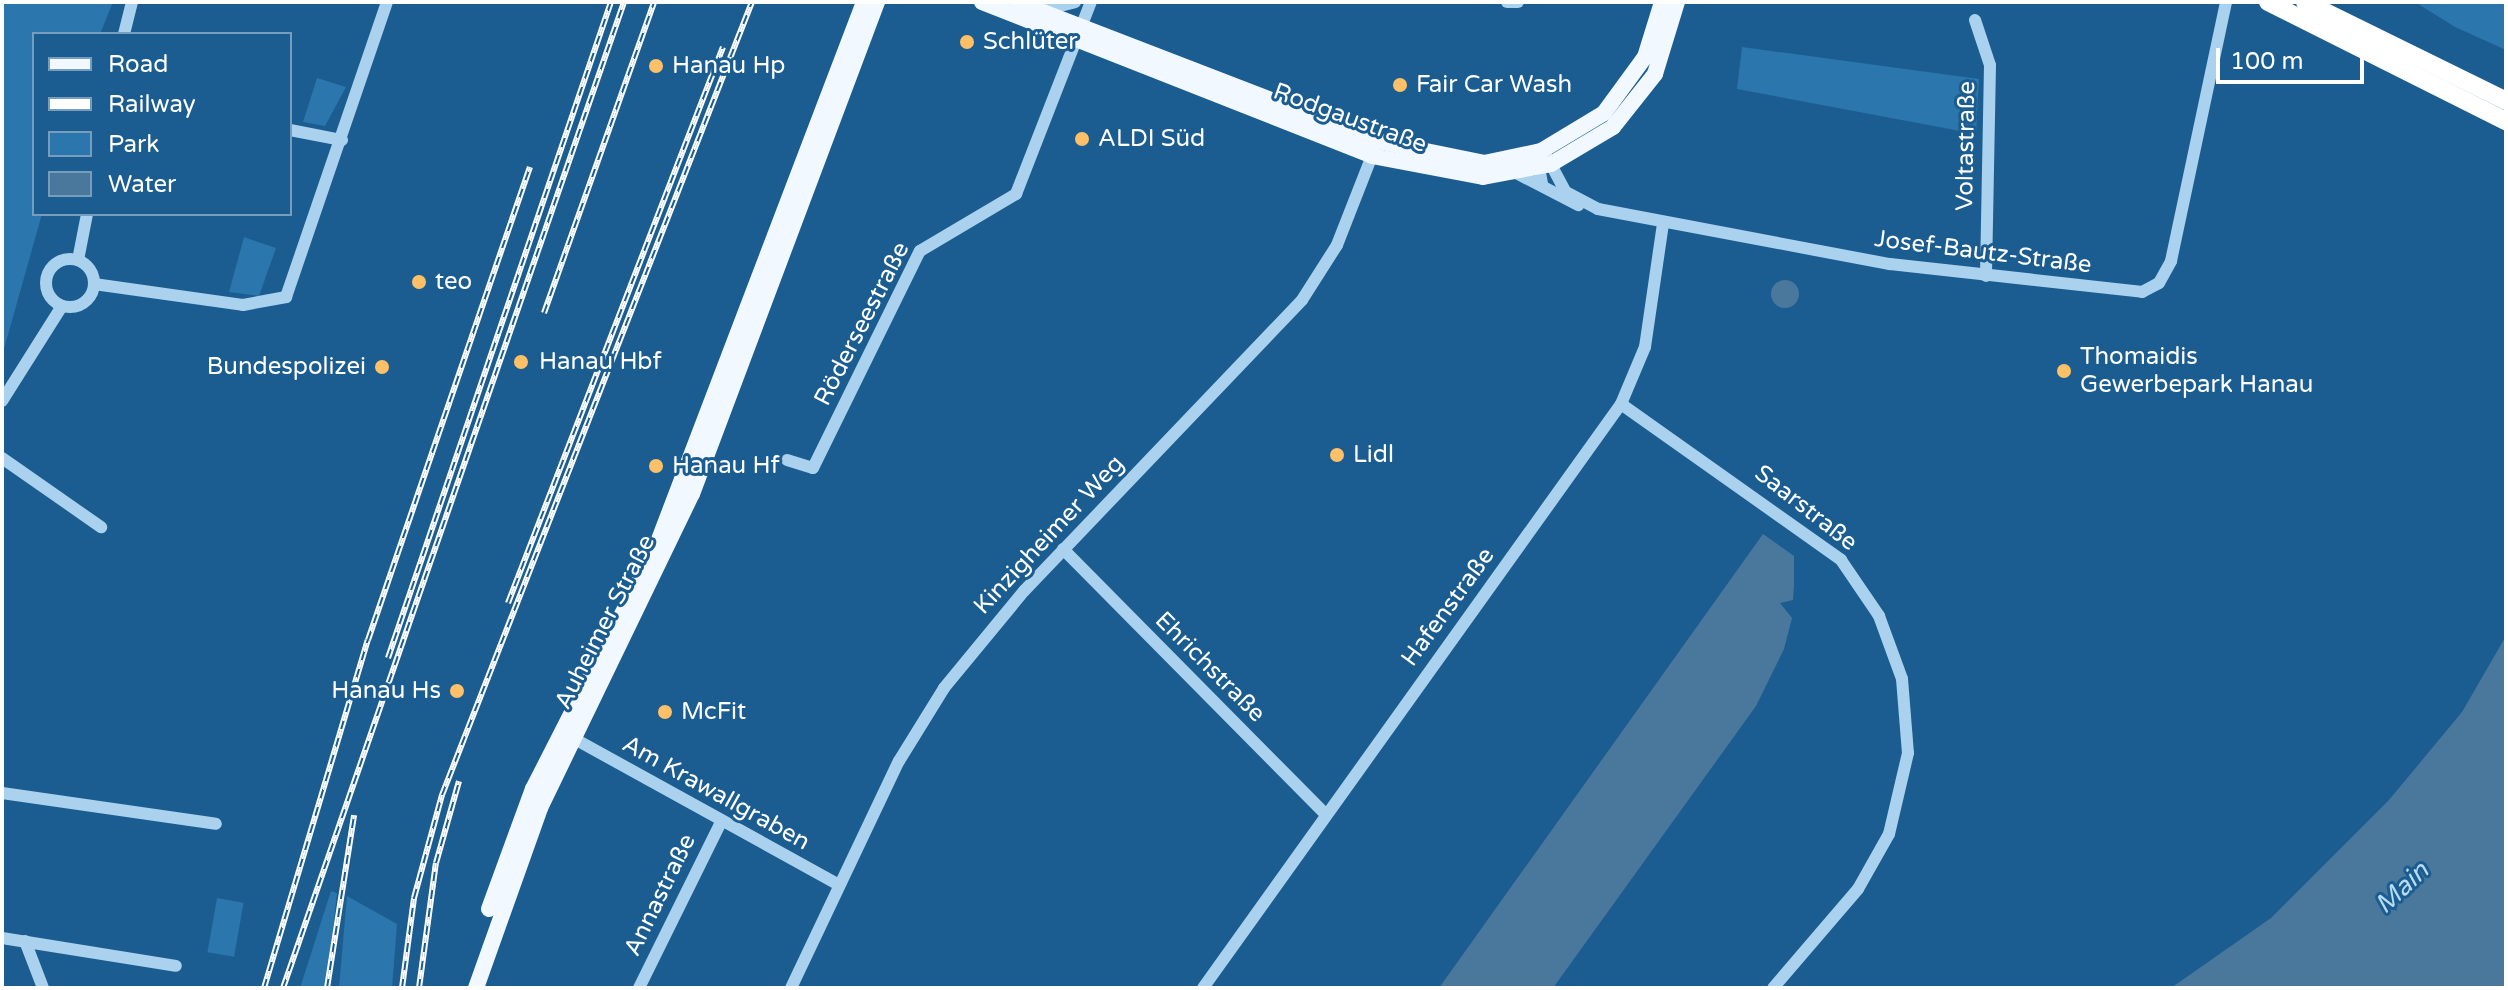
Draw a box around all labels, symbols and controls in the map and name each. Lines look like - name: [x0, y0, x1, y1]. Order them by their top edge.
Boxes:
- place label: Schlüter: [983, 28, 1078, 56]
- legend: [32, 32, 292, 216]
- scale bar: [2220, 32, 2368, 82]
- marker: Schlüter: [958, 33, 976, 51]
- text: 100 m: [2230, 47, 2304, 76]
- text: Road: [108, 50, 168, 79]
- place label: Hanau Hp: [672, 52, 785, 80]
- marker: Hanau Hp: [647, 57, 665, 75]
- place label: Fair Car Wash: [1416, 71, 1572, 99]
- marker: Fair Car Wash: [1391, 76, 1409, 94]
- street label: Rodgaustraße: [1269, 77, 1431, 159]
- street label: Voltastraße: [1950, 81, 1982, 211]
- text: Railway: [108, 90, 196, 119]
- place label: ALDI Süd: [1098, 125, 1205, 153]
- text: Park: [108, 130, 159, 159]
- marker: ALDI Süd: [1073, 130, 1091, 148]
- text: Water: [108, 170, 176, 199]
- street label: Josef-Bautz-Straße: [1873, 224, 2093, 280]
- street label: Röderseestraße: [808, 237, 916, 411]
- place label: teo: [435, 268, 472, 296]
- marker: teo: [410, 273, 428, 291]
- place label: Thomaidis Gewerbepark Hanau: [2080, 343, 2313, 399]
- place label: Hanau Hbf: [539, 348, 662, 376]
- marker: Hanau Hbf: [510, 351, 532, 373]
- place label: Bundespolizei: [207, 353, 366, 381]
- marker: Bundespolizei: [373, 358, 391, 376]
- marker: Thomaidis Gewerbepark Hanau: [2055, 362, 2073, 380]
- place label: Lidl: [1353, 441, 1394, 469]
- marker: Lidl: [1328, 446, 1346, 464]
- street label: Kinzigheimer Weg: [968, 450, 1130, 620]
- place label: Hanau Hf: [672, 452, 780, 480]
- marker: Hanau Hf: [647, 457, 665, 475]
- street label: Saarstraße: [1749, 459, 1863, 557]
- street label: Auheimer Straße: [549, 530, 661, 714]
- street label: Hafenstraße: [1395, 542, 1501, 672]
- street label: Ehrichstraße: [1149, 606, 1271, 728]
- place label: Hanau Hs: [331, 677, 441, 705]
- marker: Hanau Hs: [448, 682, 466, 700]
- place label: McFit: [681, 698, 746, 726]
- marker: McFit: [656, 703, 674, 721]
- street label: Am Krawallgraben: [617, 729, 815, 857]
- street label: Annastraße: [618, 829, 702, 961]
- water label: Main: [2369, 855, 2435, 921]

